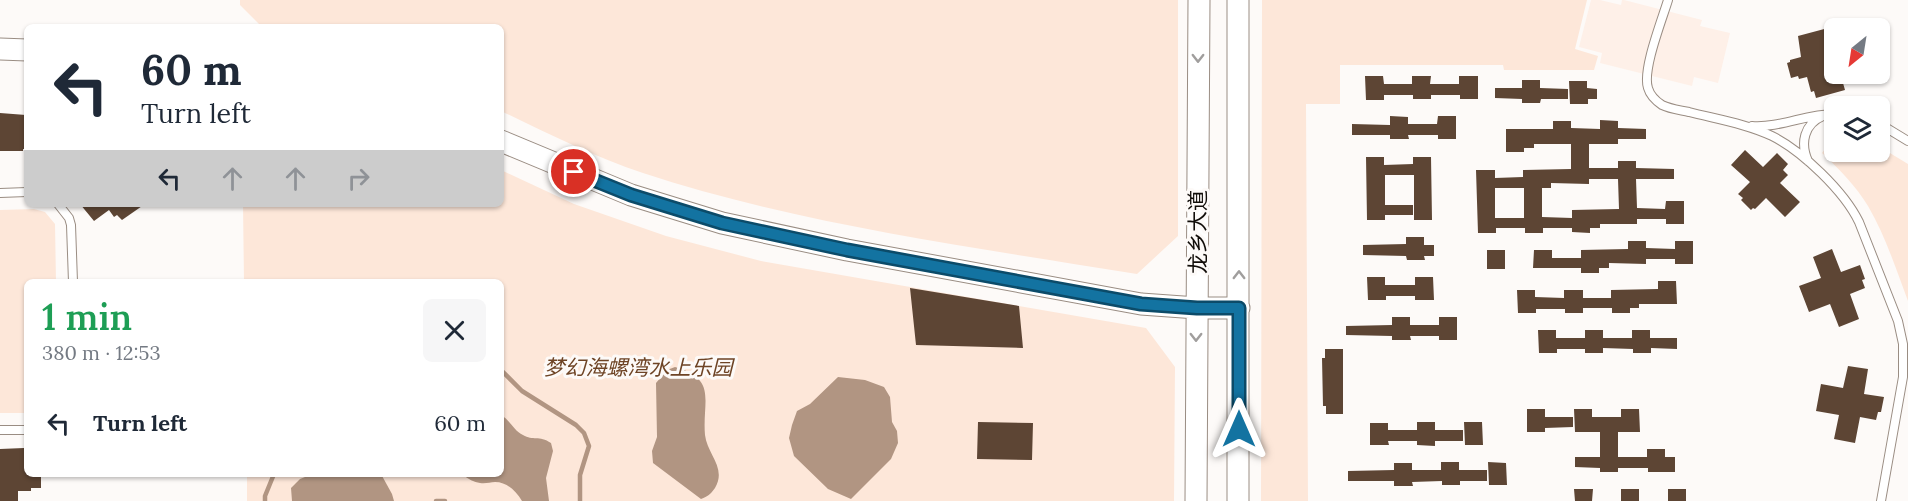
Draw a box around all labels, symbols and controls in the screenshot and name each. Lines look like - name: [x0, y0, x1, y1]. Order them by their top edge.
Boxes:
- north arrow: [1824, 18, 1890, 84]
- map controls: [1824, 18, 1890, 162]
- text: 60 m: [141, 43, 242, 97]
- icon: left: [42, 48, 120, 126]
- one-way arrow: [1192, 54, 1204, 63]
- text: Turn left: [141, 96, 251, 130]
- button: layers: [1824, 96, 1890, 162]
- pin: [548, 146, 599, 197]
- icon: arrive: [557, 155, 590, 188]
- icon: left: [153, 162, 186, 195]
- icon: ahead: [216, 162, 249, 195]
- icon: ahead: [279, 162, 312, 195]
- icon: right: [342, 162, 375, 195]
- street label: 龙乡大道: [1184, 190, 1211, 274]
- one-way arrow: [1233, 270, 1245, 279]
- text: 1 min: [42, 294, 132, 340]
- button: close: [423, 299, 486, 362]
- one-way arrow: [1190, 333, 1202, 342]
- text: 380 m · 12:53: [42, 340, 161, 365]
- park label: 梦幻海螺湾水上乐园: [544, 354, 735, 381]
- position arrow: [1207, 397, 1271, 461]
- icon: left: [42, 407, 75, 440]
- text: Turn left: [93, 409, 187, 437]
- text: 60 m: [434, 409, 486, 437]

